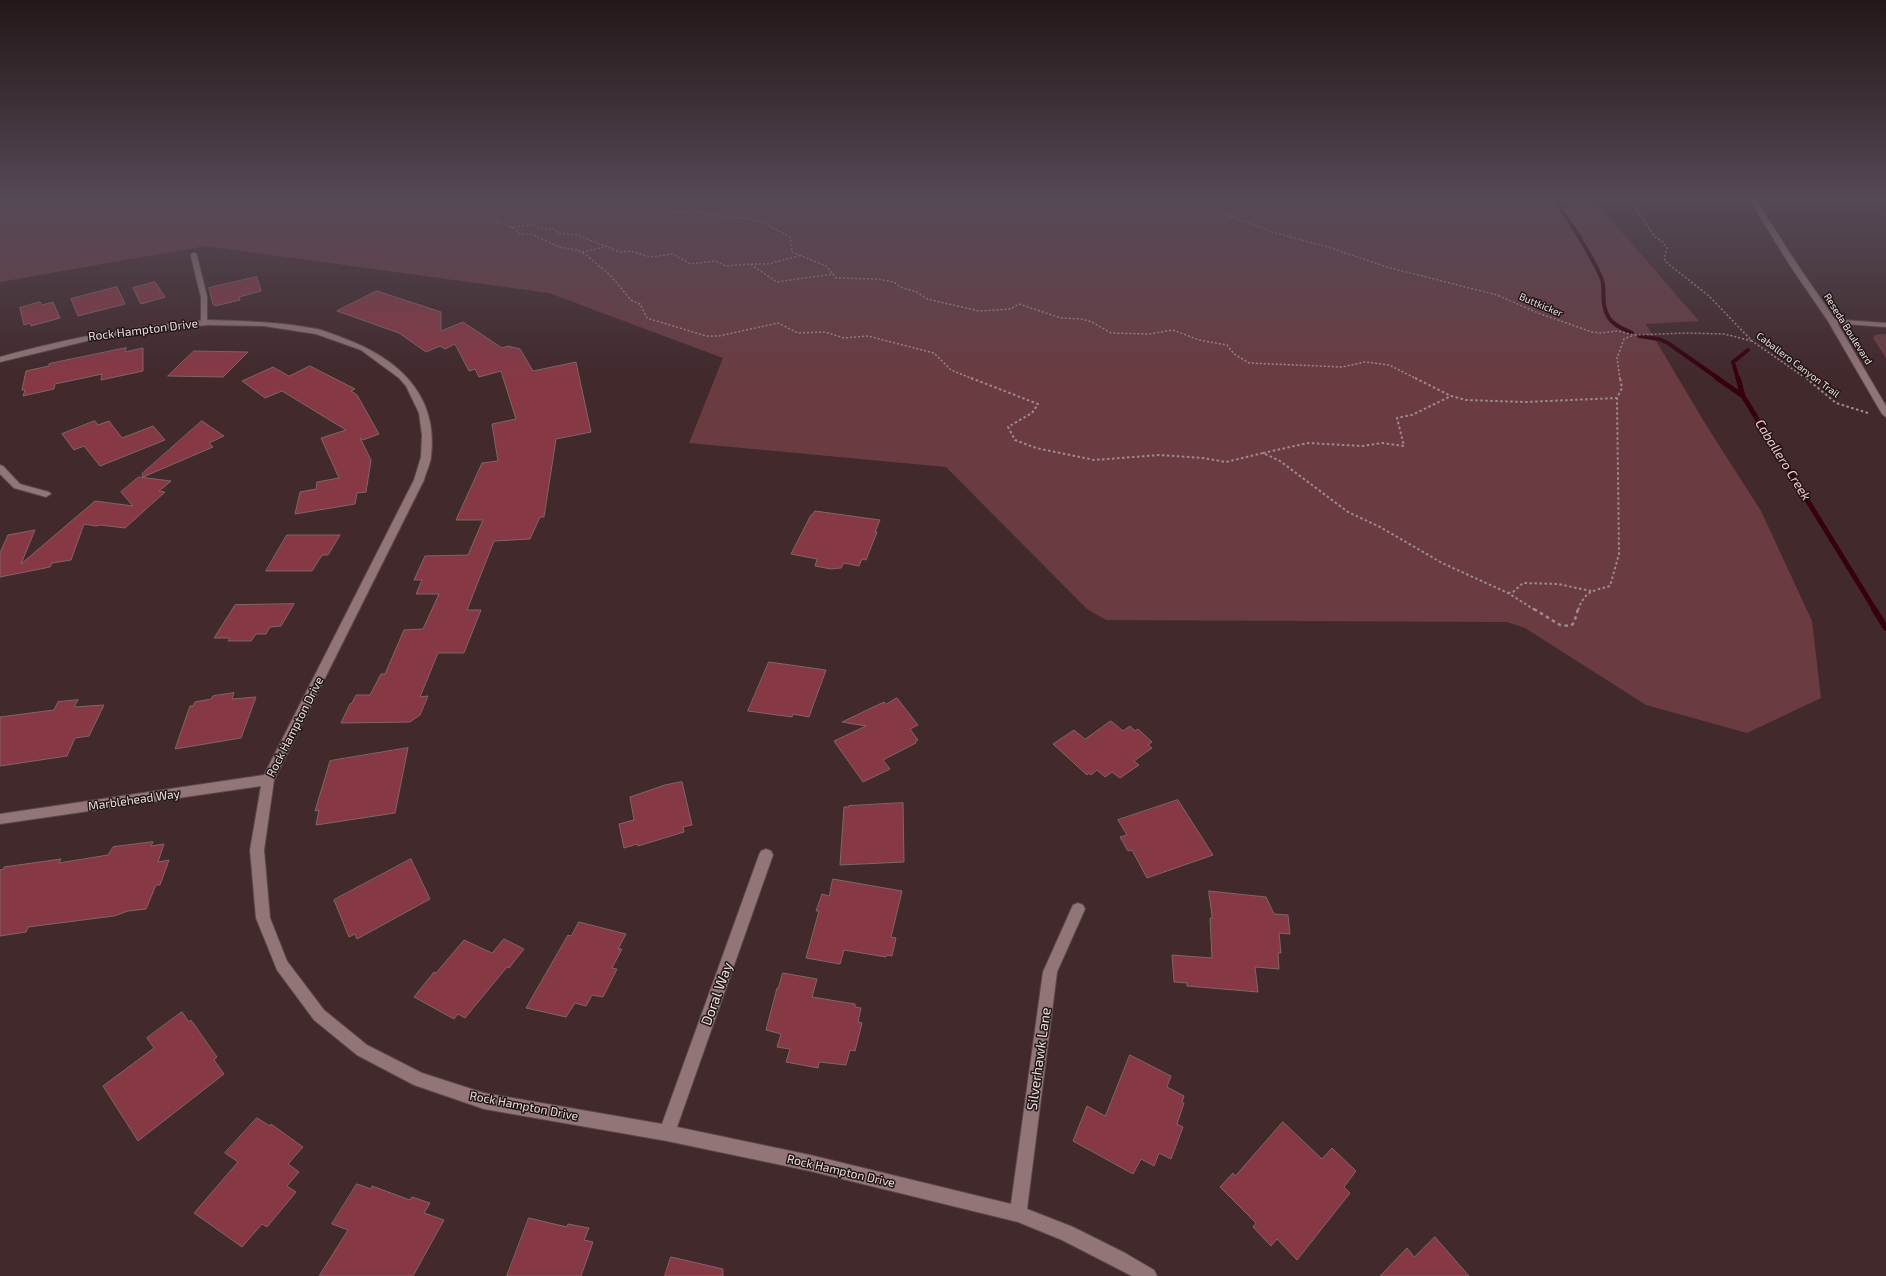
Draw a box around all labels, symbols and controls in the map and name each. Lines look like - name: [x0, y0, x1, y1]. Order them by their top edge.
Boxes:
- street label: Buttkicker: [1517, 290, 1565, 320]
- street label: Reseda Boulevard: [1821, 291, 1875, 367]
- street label: Rock Hampton Drive: [87, 316, 199, 344]
- street label: Caballero Canyon Trail: [1754, 330, 1842, 400]
- water label: Caballero Creek: [1752, 417, 1814, 503]
- street label: Rock Hampton Drive: [264, 675, 326, 779]
- street label: Marblehead Way: [87, 786, 181, 814]
- street label: Doral Way: [698, 960, 736, 1028]
- street label: Silverhawk Lane: [1023, 1006, 1055, 1112]
- street label: Rock Hampton Drive: [468, 1088, 580, 1124]
- street label: Rock Hampton Drive: [786, 1152, 896, 1190]

